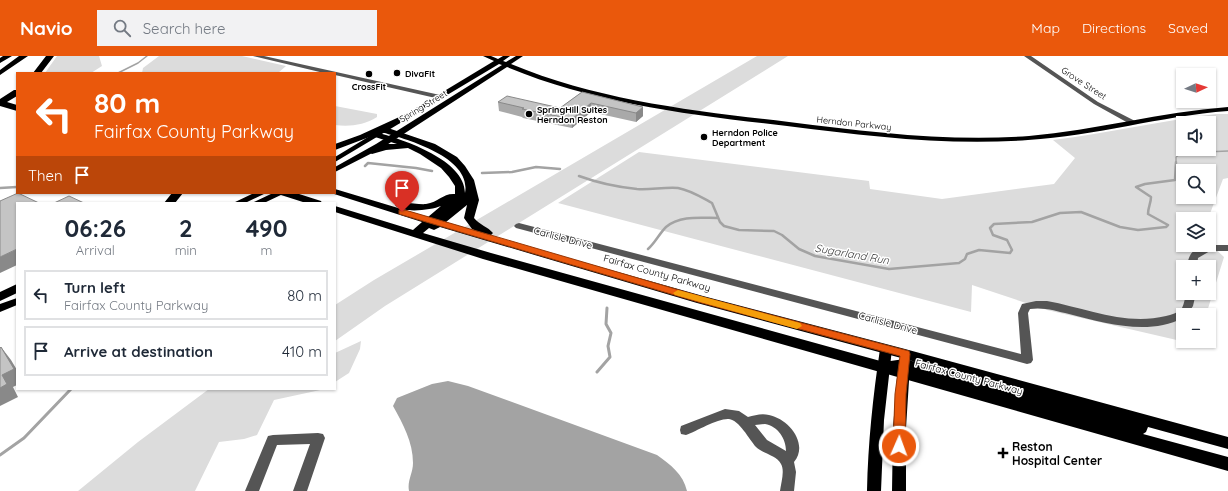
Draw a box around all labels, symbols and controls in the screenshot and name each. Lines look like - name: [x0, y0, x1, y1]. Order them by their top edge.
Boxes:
- search box: [97, 10, 377, 46]
- text: Navio: [20, 16, 73, 40]
- icon: search: [111, 17, 133, 39]
- text: Search here: [143, 19, 226, 38]
- text: Map: [1031, 19, 1060, 37]
- text: Directions: [1082, 19, 1146, 37]
- text: Saved: [1168, 19, 1208, 37]
- street label: Grove Street: [1059, 64, 1109, 102]
- marker: DivaFit: [392, 68, 402, 78]
- place label: DivaFit: [405, 68, 435, 79]
- north arrow: [1176, 68, 1216, 108]
- map controls: [1176, 68, 1216, 348]
- marker: CrossFit: [364, 69, 374, 79]
- place label: CrossFit: [352, 81, 387, 92]
- text: 80 m: [94, 85, 160, 120]
- street label: Spring Street: [397, 87, 449, 125]
- icon: left: [28, 88, 80, 140]
- place label: SpringHill Suites Herndon Reston: [537, 104, 608, 125]
- marker: SpringHill Suites Herndon Reston: [524, 109, 534, 119]
- street label: Herndon Parkway: [816, 114, 892, 132]
- button: sound: [1176, 116, 1216, 156]
- text: Fairfax County Parkway: [94, 120, 294, 143]
- place label: Herndon Police Department: [712, 127, 778, 148]
- marker: Herndon Police Department: [699, 132, 709, 142]
- icon: arrive: [71, 164, 93, 186]
- button: search: [1176, 164, 1216, 204]
- text: Then: [28, 166, 63, 185]
- pin: [385, 171, 419, 212]
- icon: arrive: [391, 177, 413, 199]
- button: layers: [1176, 212, 1216, 252]
- text: 06:26: [65, 213, 126, 243]
- text: 2: [179, 213, 193, 243]
- text: 490: [245, 213, 287, 243]
- street label: Carlisle Drive: [532, 224, 594, 252]
- water label: Sugarland Run: [814, 241, 891, 268]
- text: Arrival: [76, 242, 115, 258]
- text: min: [175, 242, 197, 258]
- text: m: [260, 242, 272, 258]
- street label: Fairfax County Parkway: [602, 251, 712, 295]
- button: +: [1176, 260, 1216, 300]
- text: Turn left: [64, 278, 126, 297]
- icon: left: [30, 284, 52, 306]
- text: 80 m: [287, 286, 322, 305]
- text: Fairfax County Parkway: [64, 297, 208, 313]
- button: −: [1176, 308, 1216, 348]
- street label: Carlisle Drive: [857, 309, 919, 337]
- icon: arrive: [30, 340, 52, 362]
- text: Arrive at destination: [64, 342, 213, 361]
- text: 410 m: [282, 342, 322, 361]
- street label: Fairfax County Parkway: [914, 356, 1024, 398]
- position arrow: [878, 425, 920, 467]
- place label: Reston Hospital Center: [1012, 439, 1102, 468]
- marker: Reston Hospital Center: [997, 447, 1009, 459]

